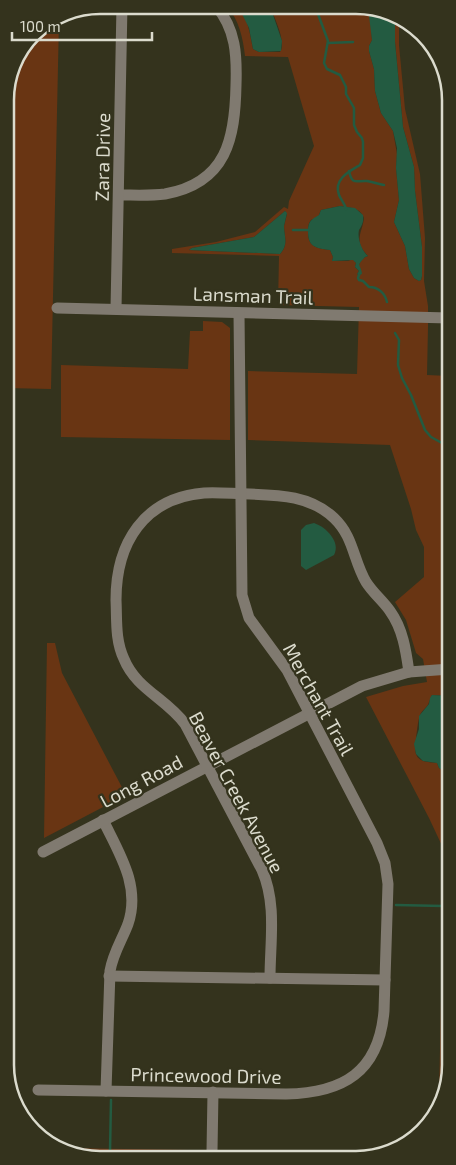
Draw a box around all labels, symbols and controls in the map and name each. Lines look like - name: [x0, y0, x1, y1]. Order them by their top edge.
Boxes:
- scale bar: [12, 10, 152, 42]
- text: 100 m: [20, 17, 61, 35]
- street label: Zara Drive: [90, 113, 114, 201]
- street label: Lansman Trail: [192, 281, 314, 309]
- street label: Merchant Trail: [279, 639, 359, 759]
- street label: Beaver Creek Avenue: [185, 707, 289, 877]
- street label: Long Road: [96, 750, 186, 812]
- street label: Princewood Drive: [130, 1062, 282, 1088]

